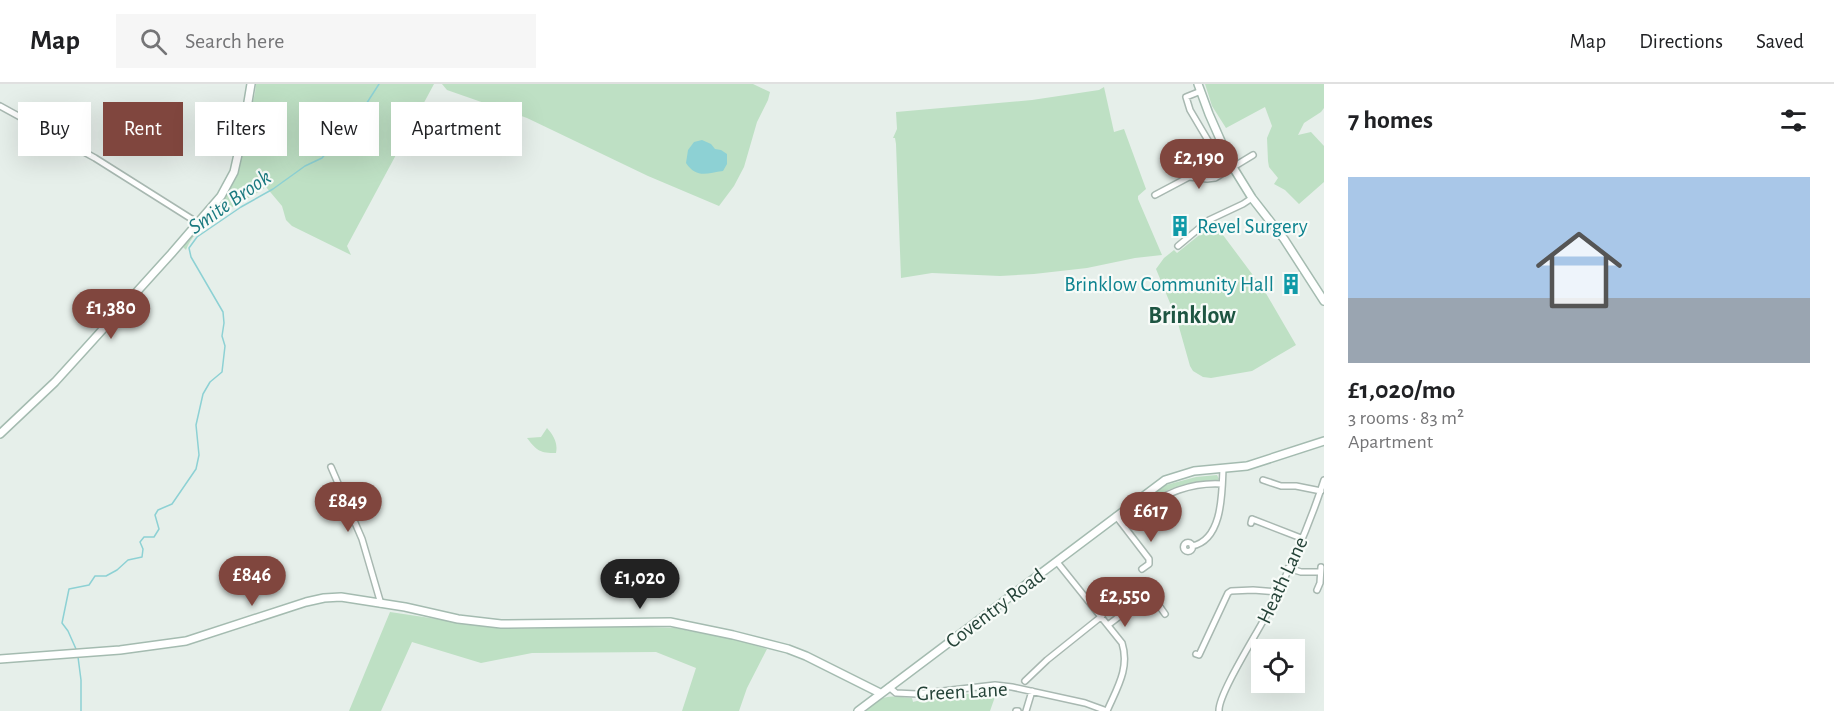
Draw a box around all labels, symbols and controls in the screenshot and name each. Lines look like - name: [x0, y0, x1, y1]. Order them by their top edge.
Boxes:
- search box: [116, 14, 536, 68]
- icon: search: [137, 25, 170, 58]
- text: Map: [30, 27, 80, 55]
- text: Search here: [185, 30, 284, 52]
- text: Map: [1570, 31, 1606, 52]
- text: Directions: [1639, 31, 1723, 52]
- text: Saved: [1756, 31, 1804, 52]
- chip: Buy: [18, 102, 91, 156]
- chip: Rent: [103, 102, 183, 156]
- chip: Filters: [195, 102, 287, 156]
- chip: New: [299, 102, 379, 156]
- chip: Apartment: [391, 102, 522, 156]
- icon: filters: [1777, 104, 1810, 137]
- text: 7 homes: [1348, 107, 1433, 133]
- pin: £2,190: [1150, 139, 1248, 190]
- text: £2,190: [1174, 148, 1224, 168]
- water label: Smite Brook: [184, 166, 275, 238]
- building icon: Revel Surgery: [1168, 214, 1192, 238]
- place label: Revel Surgery: [1197, 216, 1308, 237]
- icon: home: [1525, 216, 1633, 324]
- building icon: Brinklow Community Hall: [1279, 272, 1303, 296]
- place label: Brinklow Community Hall: [1064, 274, 1274, 295]
- pin: £1,380: [62, 289, 160, 340]
- text: £1,380: [86, 298, 136, 318]
- district label: Brinklow: [1148, 304, 1236, 328]
- text: £1,020/mo: [1348, 377, 1455, 403]
- text: 3 rooms · 83 m²: [1348, 408, 1464, 428]
- text: Apartment: [1348, 432, 1433, 452]
- pin: £849: [312, 482, 384, 533]
- text: £849: [329, 491, 367, 511]
- pin: £617: [1115, 492, 1187, 543]
- text: £617: [1134, 501, 1168, 521]
- street label: Heath Lane: [1253, 534, 1312, 627]
- pin: £846: [216, 556, 288, 607]
- pin: £1,020: [591, 559, 689, 610]
- text: £846: [233, 565, 271, 585]
- street label: Coventry Road: [942, 565, 1049, 652]
- text: £1,020: [615, 568, 665, 588]
- pin: £2,550: [1076, 577, 1174, 628]
- text: £2,550: [1100, 586, 1150, 606]
- map controls: [1251, 639, 1305, 693]
- button: locate: [1251, 639, 1305, 693]
- street label: Green Lane: [916, 679, 1008, 704]

